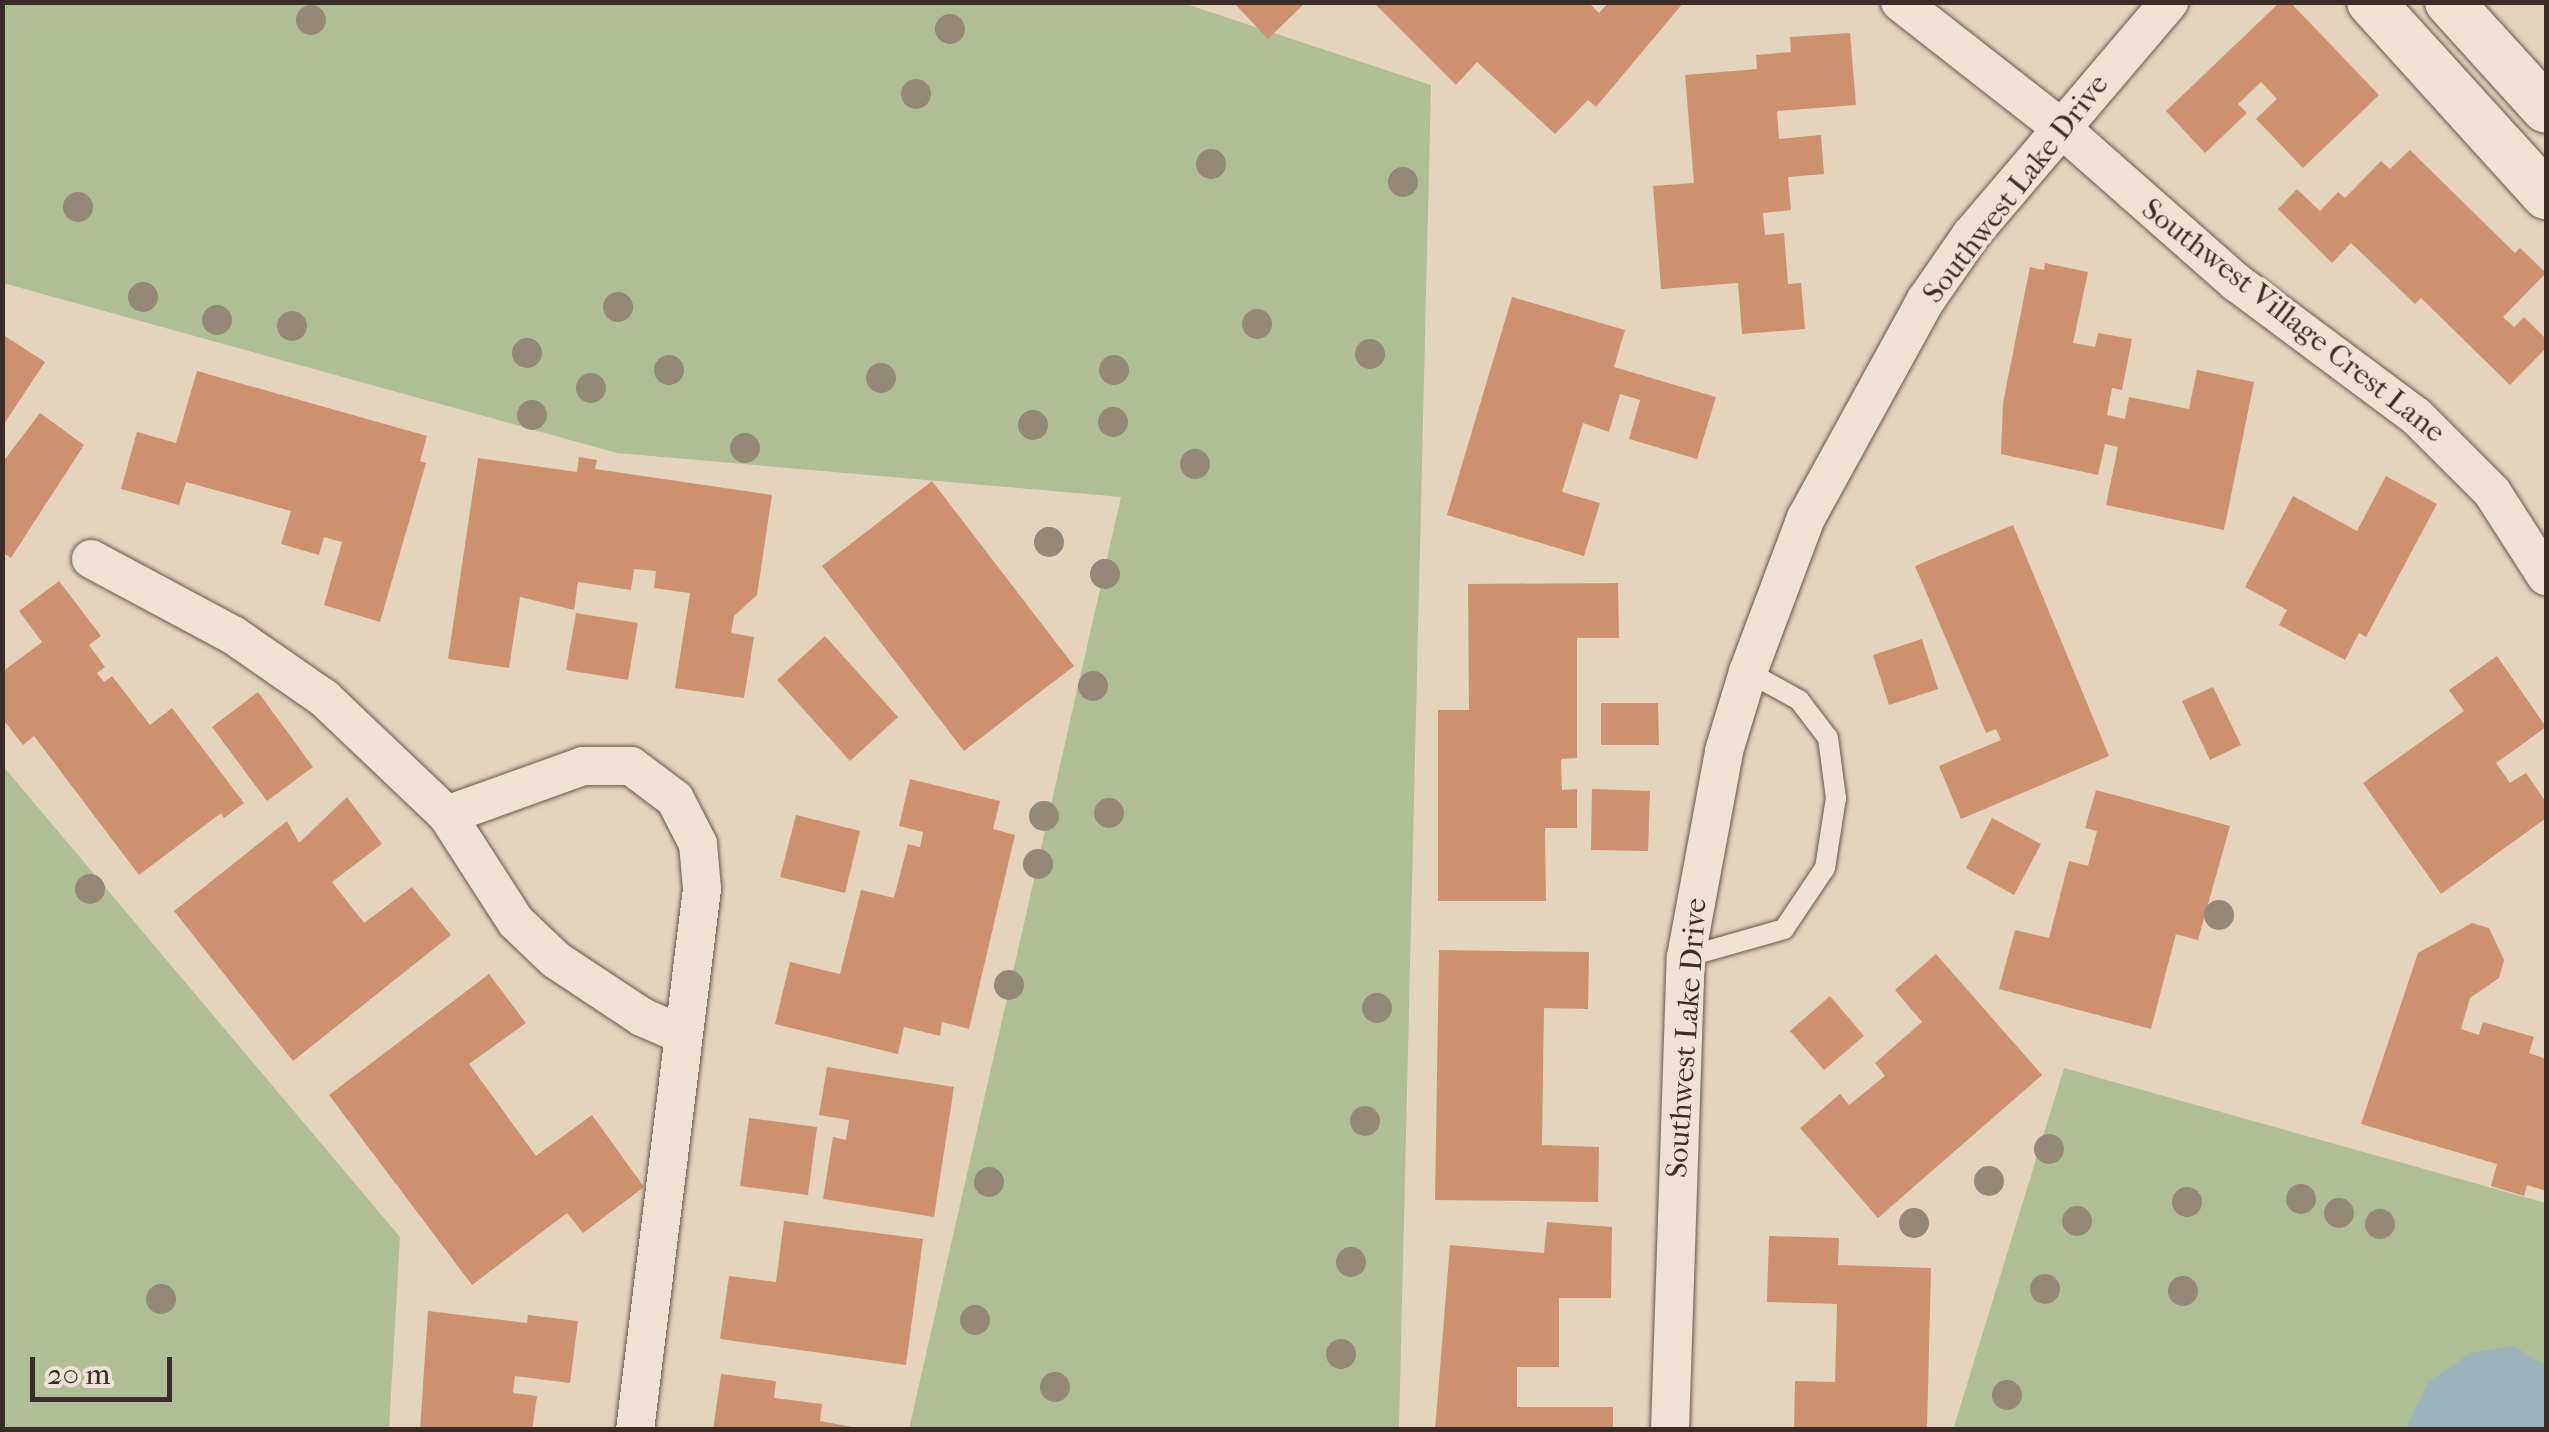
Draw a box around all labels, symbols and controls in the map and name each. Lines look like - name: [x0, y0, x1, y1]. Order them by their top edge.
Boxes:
- street label: Southwest Lake Drive: [1915, 67, 2117, 311]
- street label: Southwest Village Crest Lane: [2134, 191, 2452, 451]
- street label: Southwest Lake Drive: [1659, 897, 1715, 1179]
- scale bar: [35, 1337, 178, 1399]
- text: 20 m: [47, 1357, 110, 1392]

